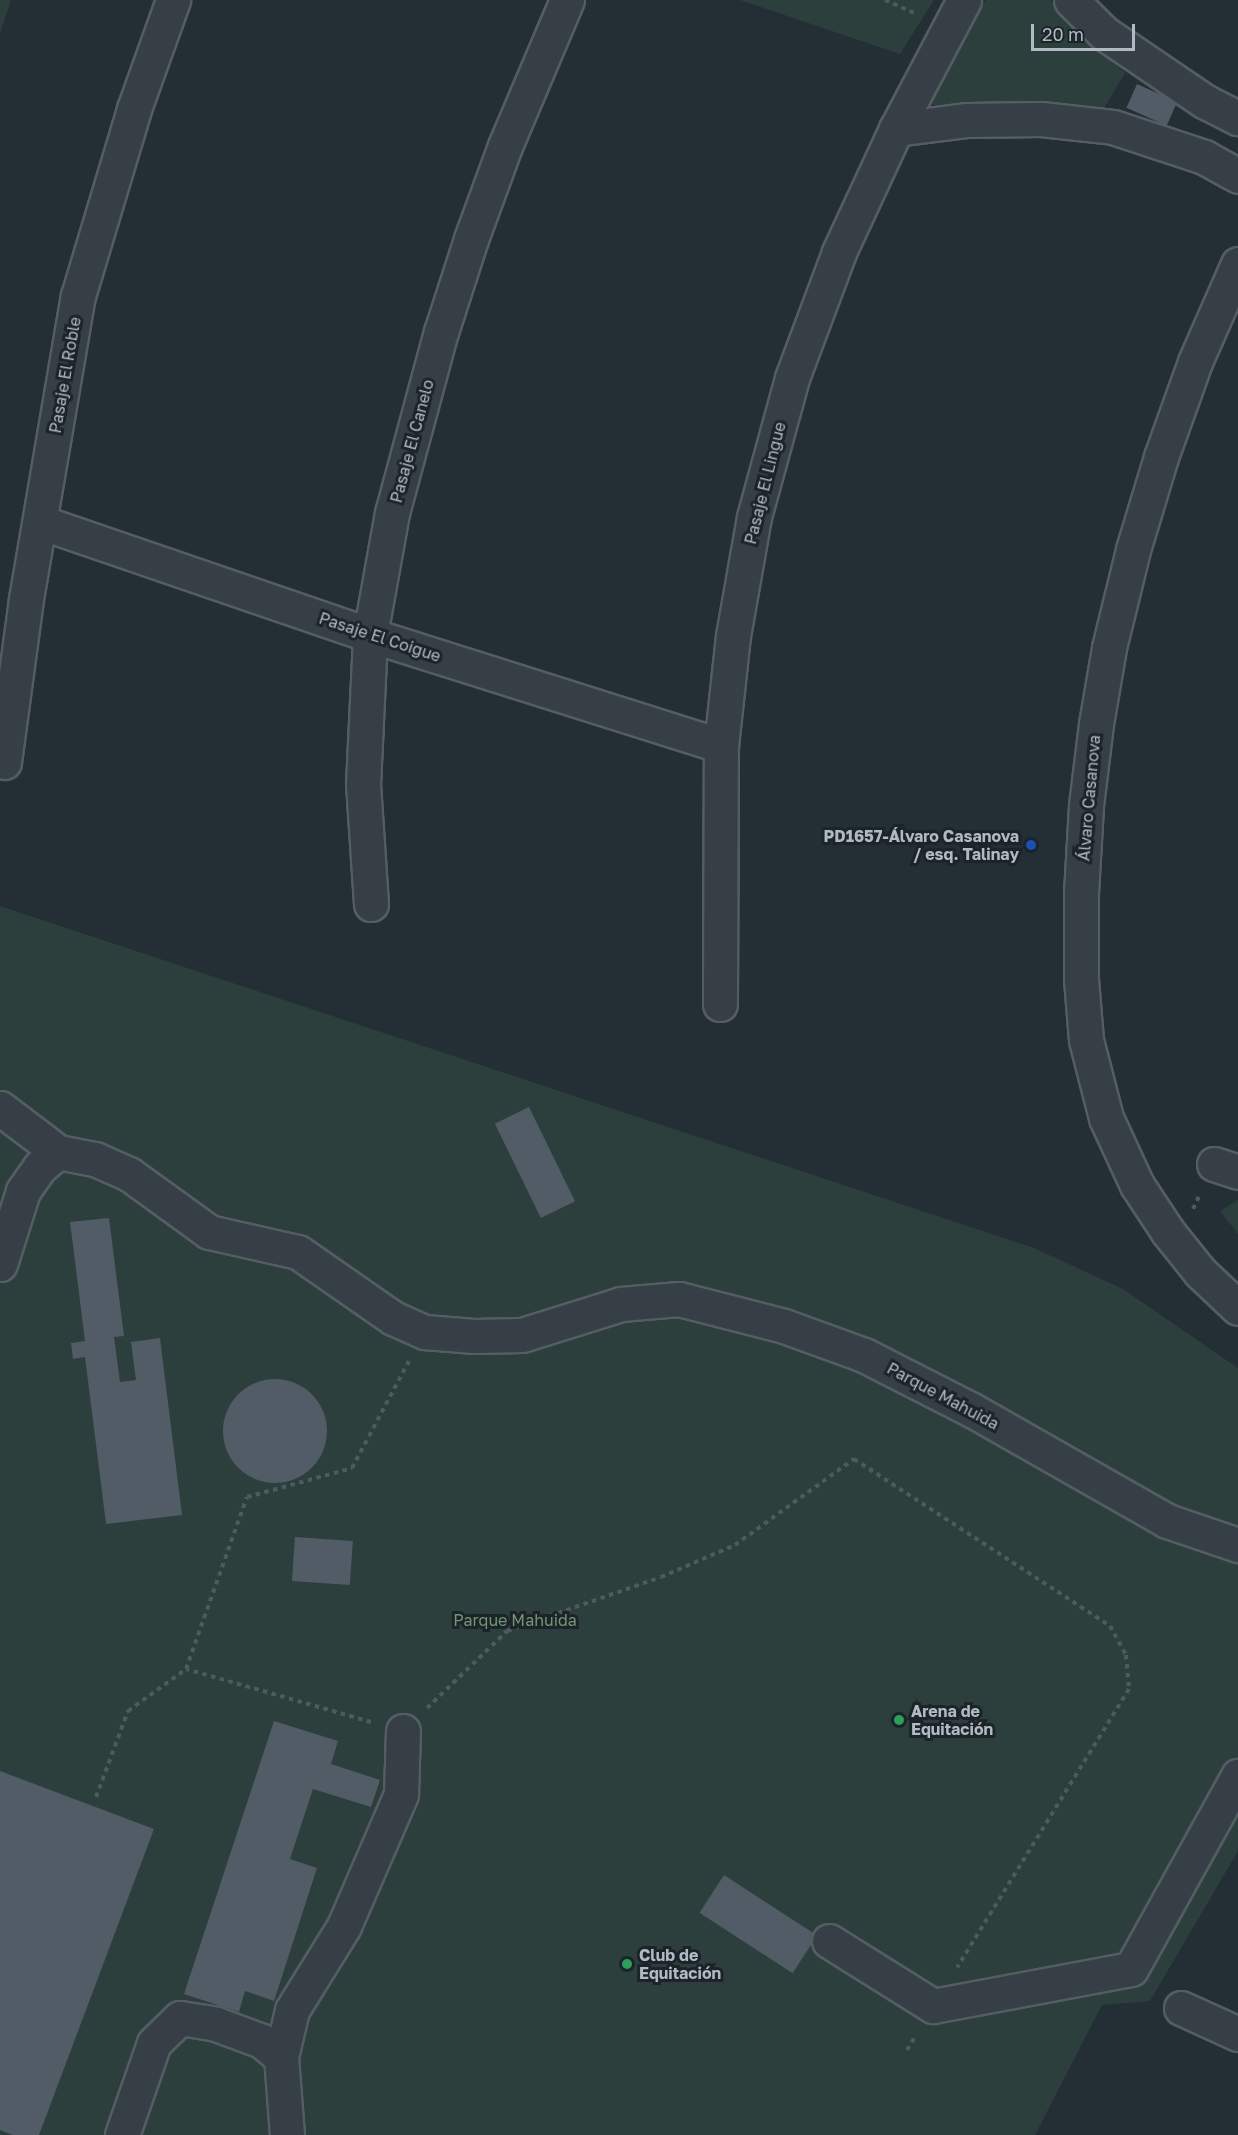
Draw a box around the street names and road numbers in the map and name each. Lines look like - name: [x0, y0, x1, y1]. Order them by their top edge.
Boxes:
- street label: Pasaje El Roble: [45, 315, 85, 435]
- street label: Pasaje El Canelo: [386, 377, 438, 505]
- street label: Pasaje El Lingue: [741, 420, 789, 546]
- street label: Pasaje El Coigue: [317, 608, 443, 666]
- street label: Álvaro Casanova: [1074, 734, 1104, 862]
- street label: Parque Mahuida: [884, 1358, 1002, 1434]

